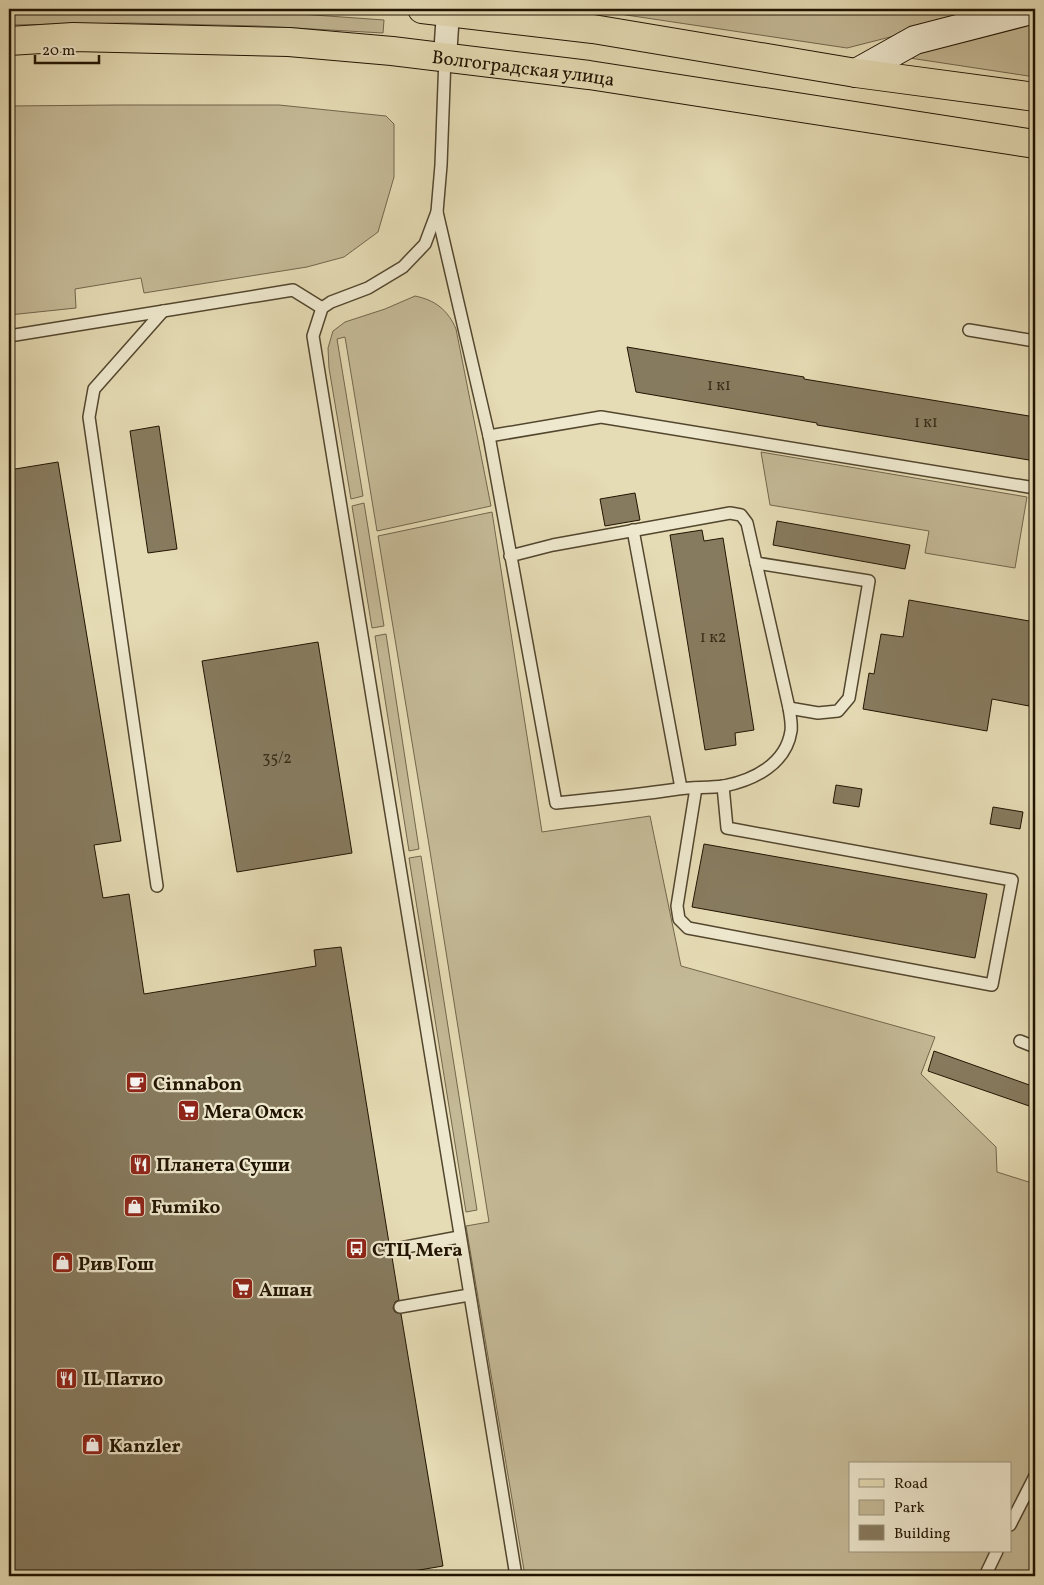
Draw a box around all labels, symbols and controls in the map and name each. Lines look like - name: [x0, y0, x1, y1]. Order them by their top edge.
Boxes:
- scale bar: [35, 32, 99, 64]
- text: 20 m: [42, 41, 75, 62]
- street label: Волгоградская улица: [430, 45, 616, 94]
- house number: 1 к1: [707, 375, 731, 397]
- house number: 1 к1: [914, 412, 938, 434]
- house number: 1 к2: [700, 627, 726, 649]
- house number: 35/2: [262, 748, 292, 770]
- cafe icon: Cinnabon: [125, 1071, 149, 1095]
- place label: Cinnabon: [153, 1072, 242, 1098]
- supermarket icon: Мега Омск: [176, 1099, 200, 1123]
- place label: Мега Омск: [204, 1100, 304, 1126]
- restaurant icon: Планета Суши: [128, 1152, 152, 1176]
- place label: Планета Суши: [156, 1153, 290, 1179]
- shop icon: Fumiko: [123, 1194, 147, 1218]
- place label: Fumiko: [151, 1195, 220, 1221]
- bus stop icon: СТЦ Мега: [344, 1237, 368, 1261]
- place label: СТЦ Мега: [372, 1238, 463, 1264]
- shop icon: Рив Гош: [50, 1251, 74, 1275]
- place label: Рив Гош: [78, 1252, 154, 1278]
- supermarket icon: Ашан: [231, 1277, 255, 1301]
- place label: Ашан: [259, 1278, 312, 1304]
- restaurant icon: IL Патио: [55, 1366, 79, 1390]
- place label: IL Патио: [83, 1367, 163, 1393]
- shop icon: Kanzler: [81, 1433, 105, 1457]
- place label: Kanzler: [109, 1434, 181, 1460]
- legend: [849, 1462, 1012, 1552]
- text: Road: [894, 1474, 928, 1495]
- text: Park: [894, 1498, 925, 1519]
- text: Building: [894, 1524, 951, 1545]

